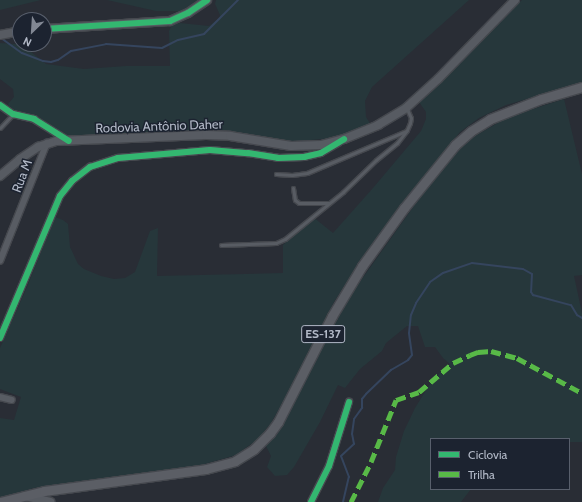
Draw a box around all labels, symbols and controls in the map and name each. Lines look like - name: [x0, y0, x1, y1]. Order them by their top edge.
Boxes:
- north arrow: [12, 12, 52, 52]
- text: N: [21, 34, 34, 50]
- street label: Rodovia Antônio Daher: [95, 116, 223, 136]
- street label: Rua M: [9, 157, 35, 195]
- road number: ES-137: [301, 324, 345, 344]
- legend: [430, 438, 570, 490]
- text: Ciclovia: [468, 447, 507, 462]
- text: Trilha: [468, 467, 495, 482]

